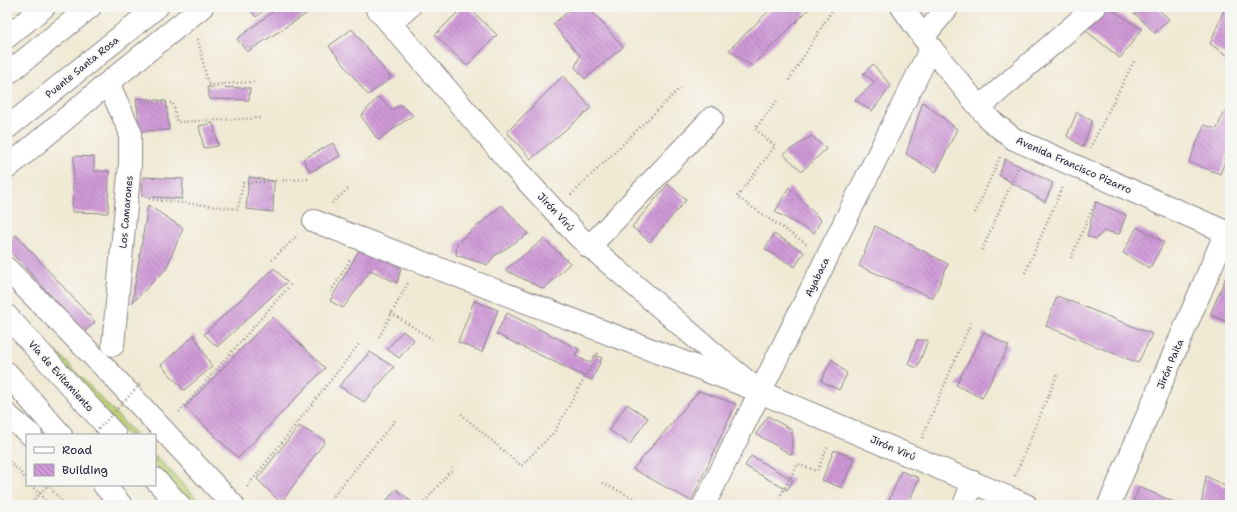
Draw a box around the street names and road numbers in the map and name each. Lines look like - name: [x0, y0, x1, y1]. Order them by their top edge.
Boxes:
- street label: Puente Santa Rosa: [43, 33, 122, 101]
- street label: Avenida Francisco Pizarro: [1014, 134, 1134, 196]
- street label: Los Camarones: [116, 175, 136, 249]
- street label: Jirón Virú: [535, 190, 577, 234]
- street label: Ayabaca: [802, 254, 832, 299]
- street label: Jirón Paita: [1154, 336, 1187, 391]
- street label: Vía de Evitamiento: [26, 338, 96, 414]
- street label: Jirón Virú: [868, 433, 918, 463]

